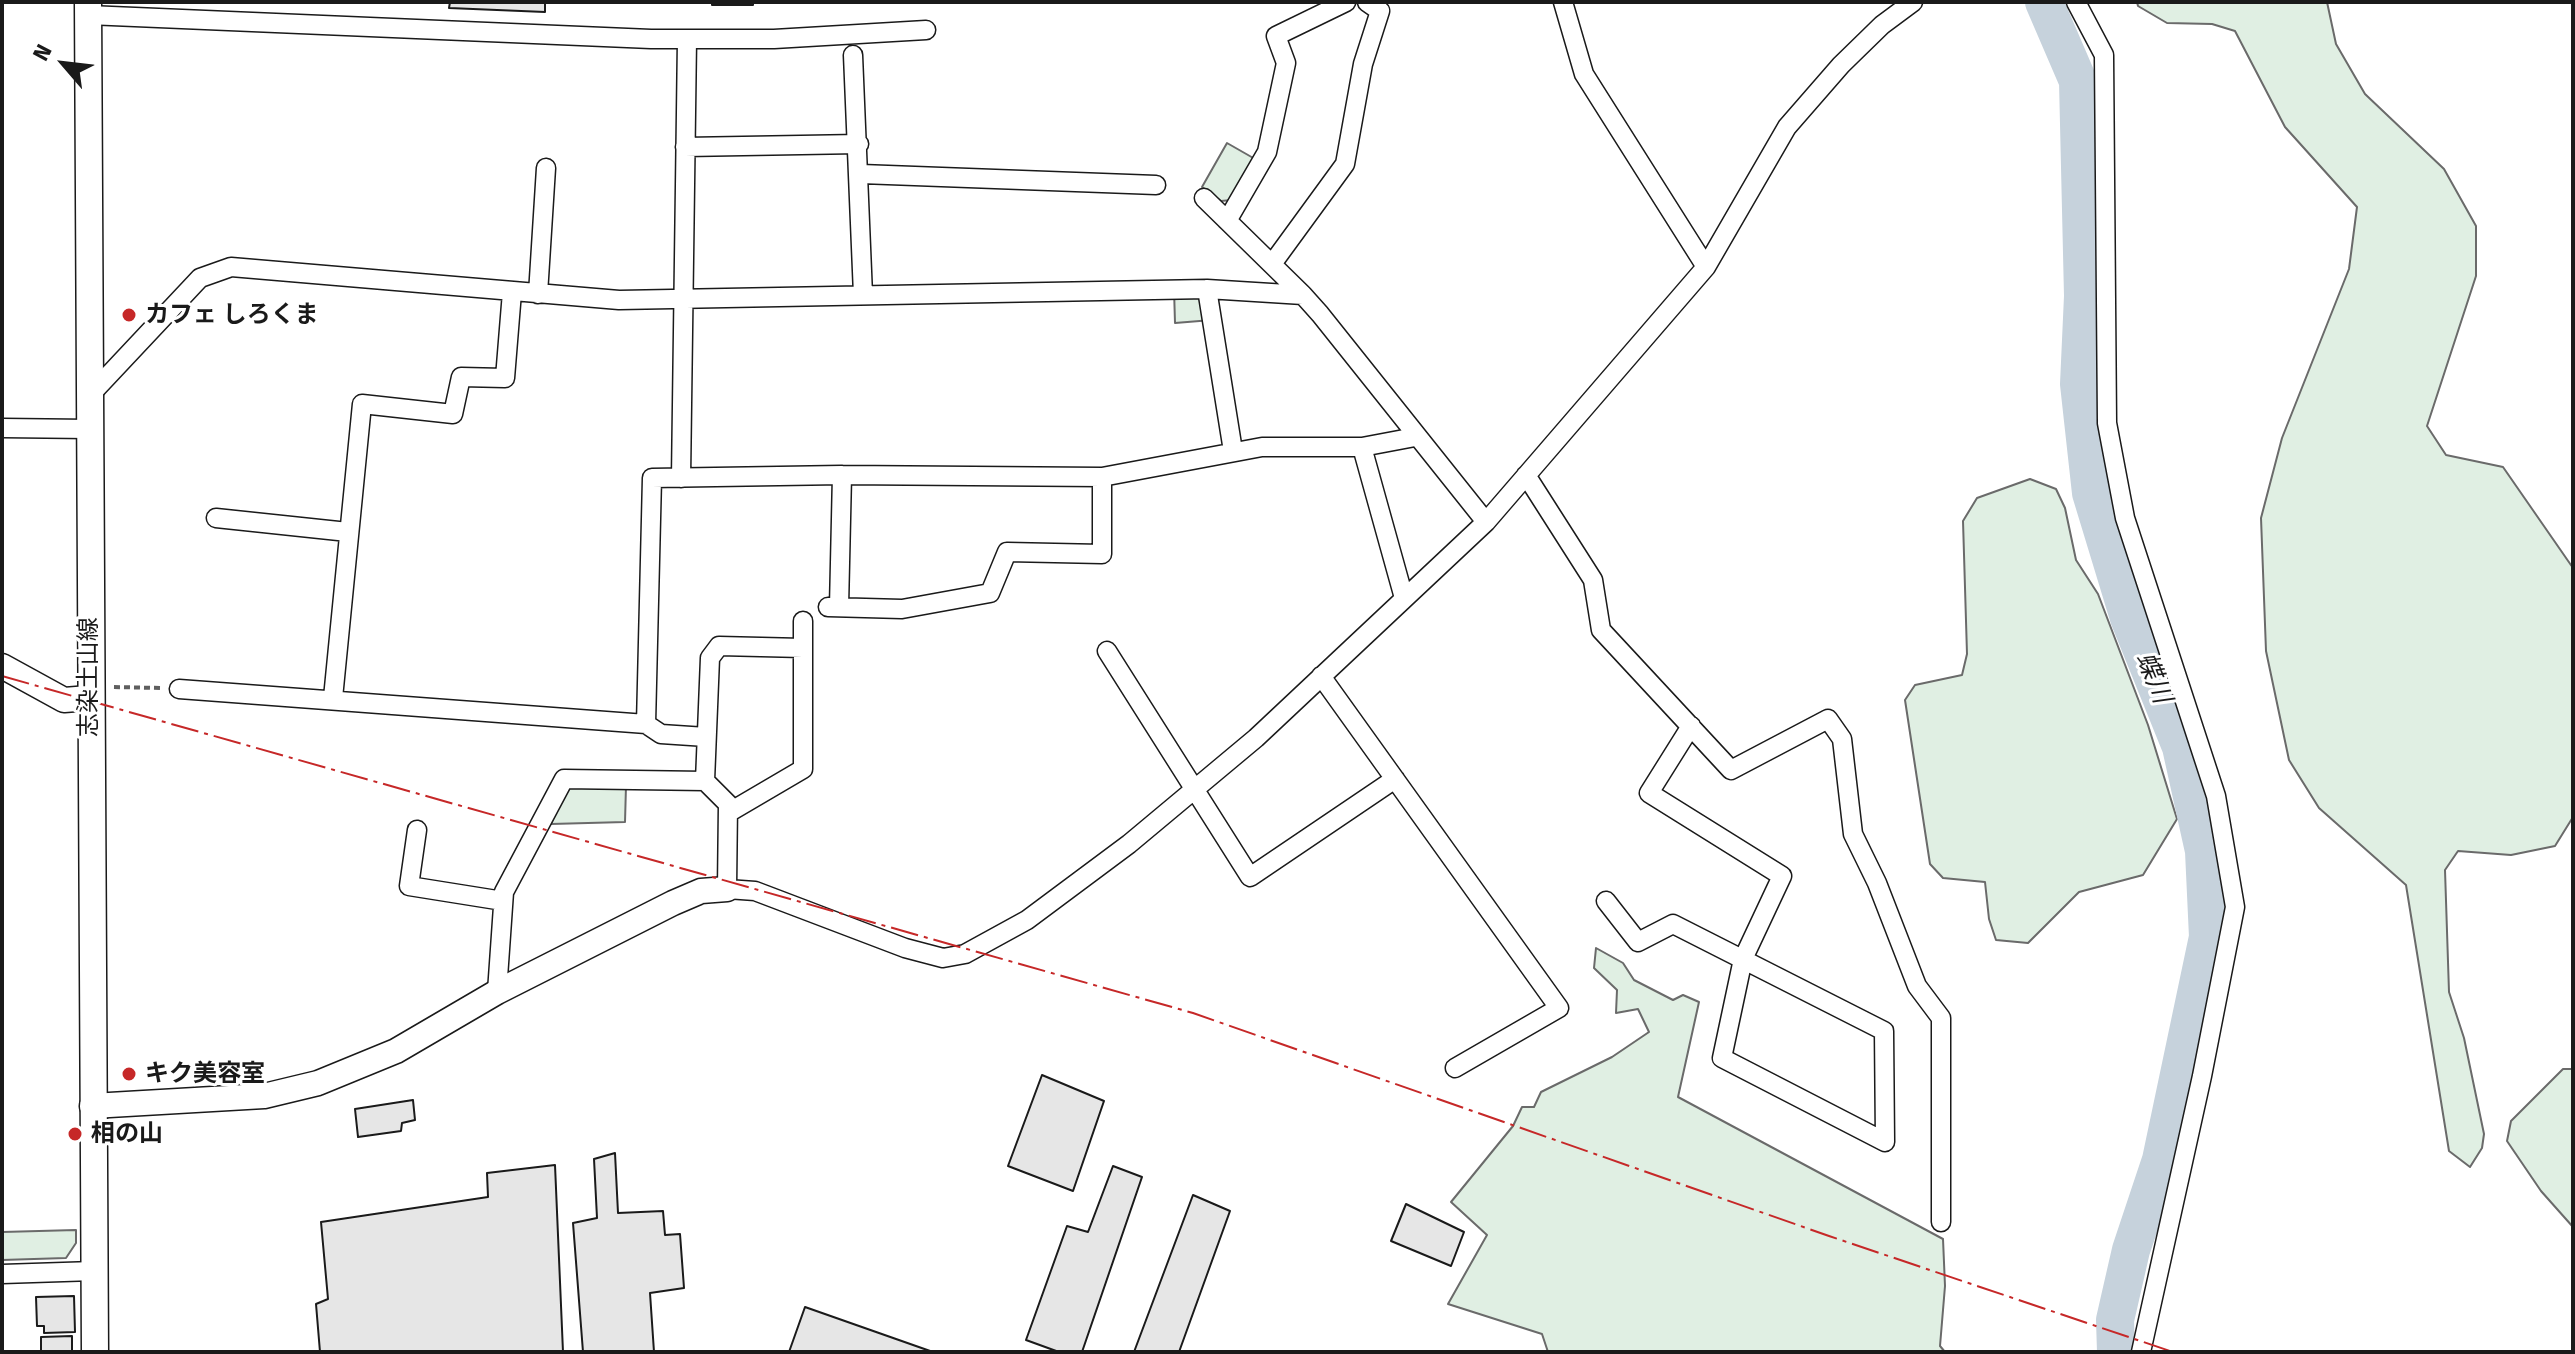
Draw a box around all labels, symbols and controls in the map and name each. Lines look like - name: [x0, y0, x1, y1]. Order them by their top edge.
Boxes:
- north arrow: [24, 24, 104, 104]
- text: N: [27, 40, 58, 65]
- place label: カフェ しろくま: [145, 301, 319, 329]
- marker: カフェ しろくま: [120, 306, 138, 324]
- street label: 志染土山線: [75, 617, 103, 737]
- water label: 蝶川: [2129, 648, 2177, 708]
- place label: キク美容室: [145, 1060, 265, 1088]
- marker: キク美容室: [120, 1065, 138, 1083]
- place label: 相の山: [91, 1120, 163, 1148]
- marker: 相の山: [66, 1125, 84, 1143]

